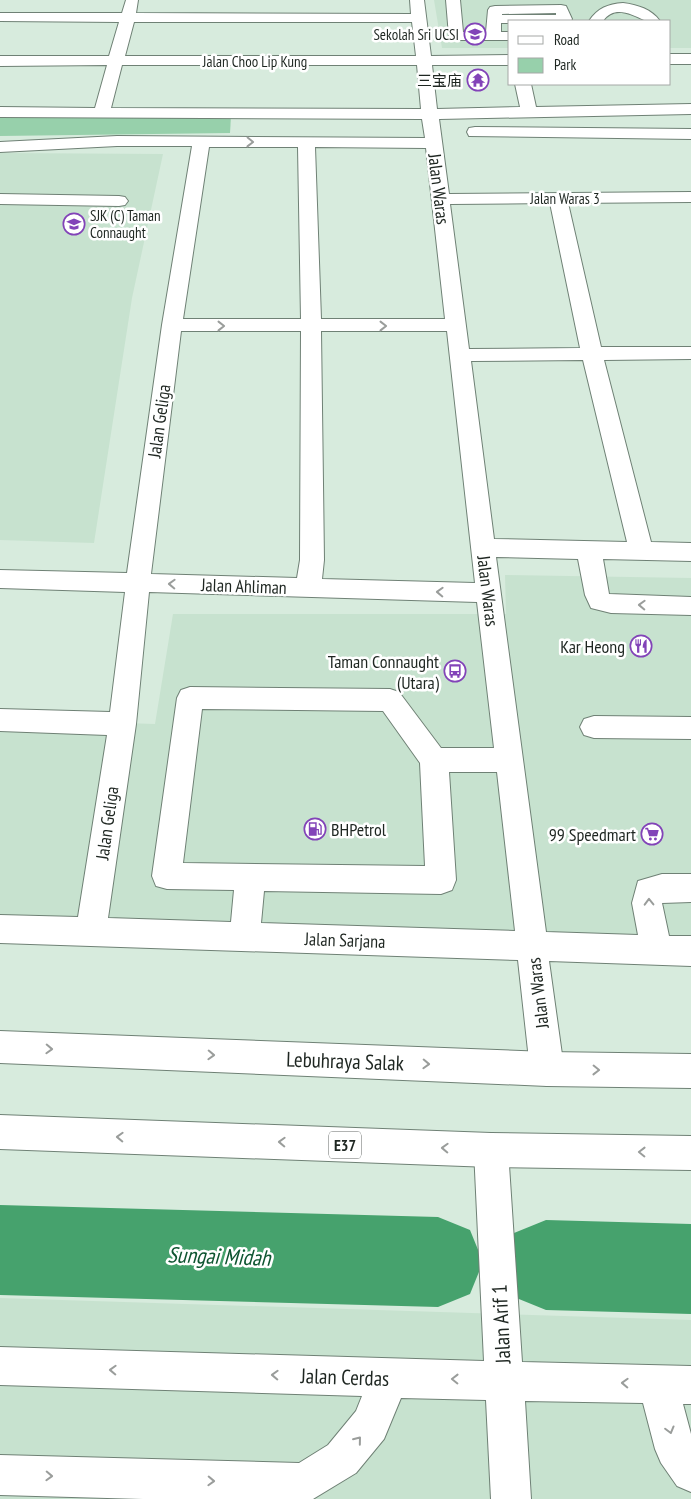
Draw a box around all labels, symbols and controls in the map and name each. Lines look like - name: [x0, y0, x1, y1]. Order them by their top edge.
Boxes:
- legend: [508, 20, 671, 85]
- school or university icon: Sekolah Sri UCSI: [463, 22, 487, 46]
- place label: Sekolah Sri UCSI: [373, 25, 459, 44]
- text: Road: [554, 30, 580, 49]
- street label: Jalan Choo Lip Kung: [202, 52, 307, 71]
- text: Park: [554, 55, 576, 74]
- temple icon: 三宝庙: [466, 68, 490, 92]
- place label: 三宝庙: [417, 71, 462, 90]
- one-way arrow: [246, 136, 254, 147]
- street label: Jalan Waras: [423, 151, 455, 226]
- street label: Jalan Waras 3: [529, 189, 600, 208]
- place label: SJK (C) Taman Connaught: [90, 206, 161, 242]
- school or university icon: SJK (C) Taman Connaught: [62, 212, 86, 236]
- one-way arrow: [218, 321, 225, 331]
- one-way arrow: [380, 321, 388, 331]
- street label: Jalan Geliga: [142, 383, 176, 460]
- street label: Jalan Waras: [472, 553, 504, 628]
- street label: Jalan Ahliman: [200, 573, 287, 599]
- one-way arrow: [168, 579, 176, 590]
- one-way arrow: [436, 587, 444, 597]
- one-way arrow: [638, 600, 646, 610]
- restaurant icon: Kar Heong: [629, 634, 653, 658]
- place label: Kar Heong: [560, 635, 625, 658]
- place label: Taman Connaught (Utara): [328, 650, 440, 694]
- bus stop icon: Taman Connaught (Utara): [443, 659, 467, 683]
- street label: Jalan Geliga: [90, 785, 124, 862]
- fuel station icon: BHPetrol: [303, 817, 327, 841]
- place label: BHPetrol: [331, 818, 387, 841]
- supermarket icon: 99 Speedmart: [640, 822, 664, 846]
- place label: 99 Speedmart: [549, 823, 636, 846]
- one-way arrow: [644, 898, 654, 906]
- street label: Jalan Sarjana: [303, 927, 386, 953]
- street label: Jalan Waras: [522, 956, 554, 1031]
- one-way arrow: [45, 1043, 53, 1054]
- street label: Lebuhraya Salak: [286, 1045, 404, 1077]
- one-way arrow: [207, 1050, 215, 1061]
- one-way arrow: [422, 1059, 430, 1070]
- one-way arrow: [592, 1065, 600, 1075]
- one-way arrow: [116, 1131, 124, 1142]
- road number: E37: [329, 1132, 361, 1158]
- one-way arrow: [278, 1137, 286, 1148]
- one-way arrow: [441, 1143, 449, 1154]
- one-way arrow: [638, 1147, 646, 1158]
- water label: Sungai Midah: [167, 1240, 272, 1272]
- street label: Jalan Arif 1: [485, 1284, 517, 1365]
- street label: Jalan Cerdas: [299, 1362, 390, 1392]
- one-way arrow: [109, 1365, 116, 1375]
- one-way arrow: [271, 1370, 279, 1380]
- one-way arrow: [451, 1374, 458, 1384]
- one-way arrow: [621, 1378, 628, 1388]
- one-way arrow: [664, 1426, 675, 1435]
- one-way arrow: [352, 1437, 360, 1446]
- one-way arrow: [45, 1471, 53, 1481]
- one-way arrow: [207, 1475, 215, 1486]

